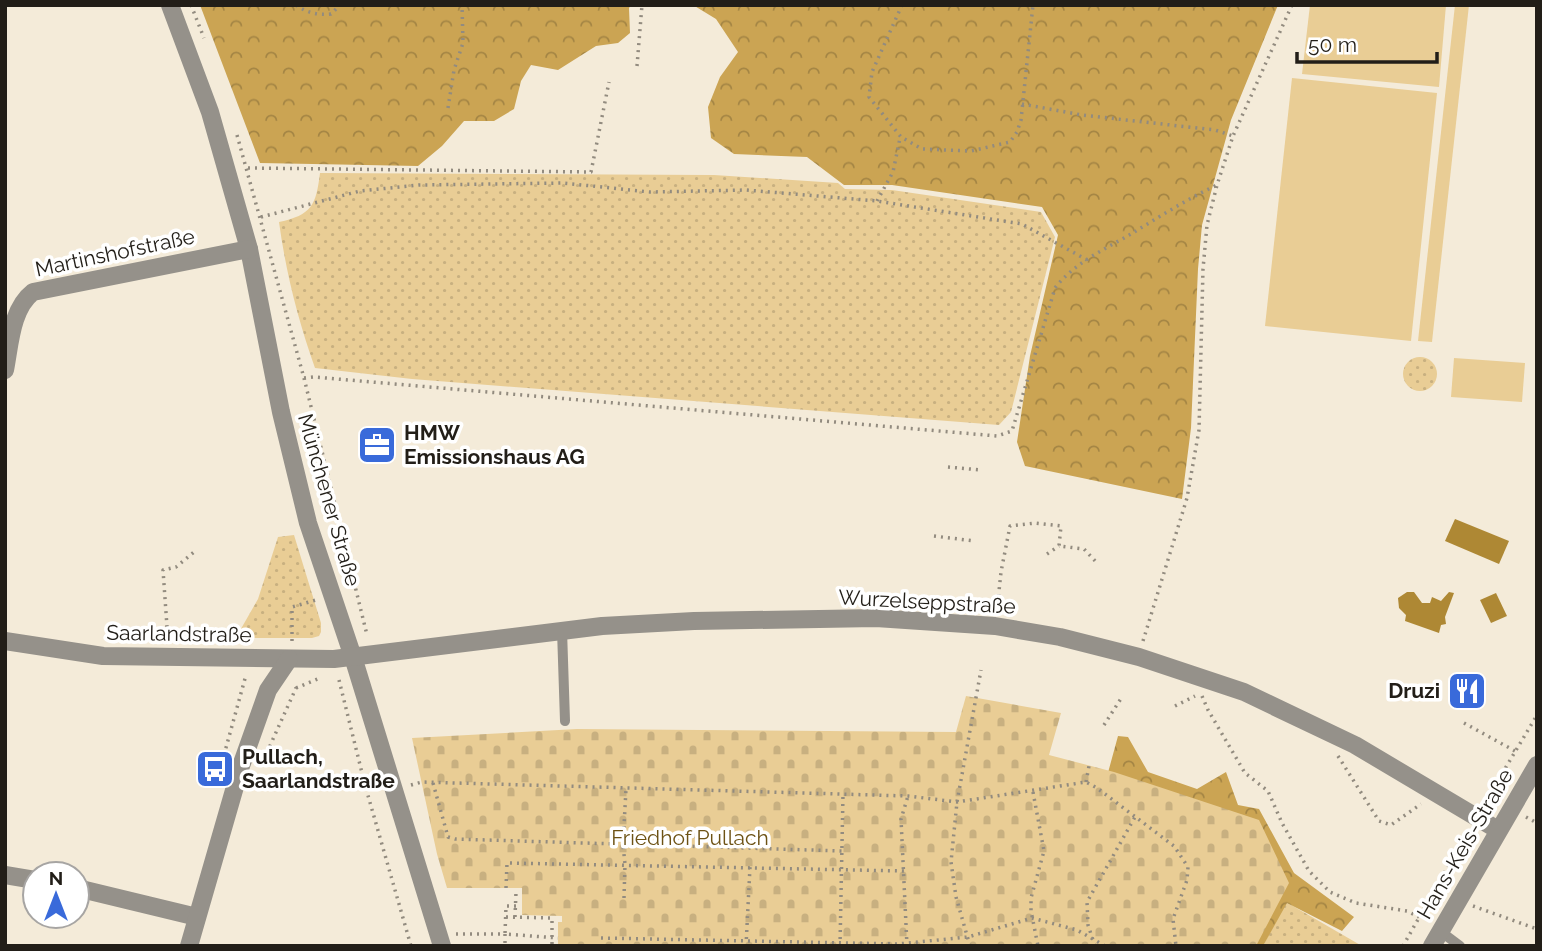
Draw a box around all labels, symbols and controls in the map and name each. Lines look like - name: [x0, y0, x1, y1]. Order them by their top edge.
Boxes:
- scale bar: [1297, 21, 1437, 65]
- text: 50 m: [1308, 32, 1357, 57]
- street label: Martinshofstraße: [33, 223, 197, 282]
- street label: Münchener Straße: [293, 411, 366, 589]
- place label: HMW Emissionshaus AG: [404, 420, 585, 469]
- office icon: HMW Emissionshaus AG: [356, 424, 398, 466]
- street label: Wurzelseppstraße: [838, 584, 1016, 619]
- street label: Saarlandstraße: [106, 620, 252, 647]
- restaurant icon: Druzi: [1446, 670, 1488, 712]
- place label: Druzi: [1388, 678, 1440, 703]
- place label: Pullach, Saarlandstraße: [242, 744, 395, 793]
- bus stop icon: Pullach, Saarlandstraße: [194, 748, 236, 790]
- street label: Hans-Keis-Straße: [1411, 764, 1518, 923]
- park label: Friedhof Pullach: [611, 825, 769, 850]
- north arrow: [21, 860, 91, 930]
- text: N: [49, 867, 63, 889]

